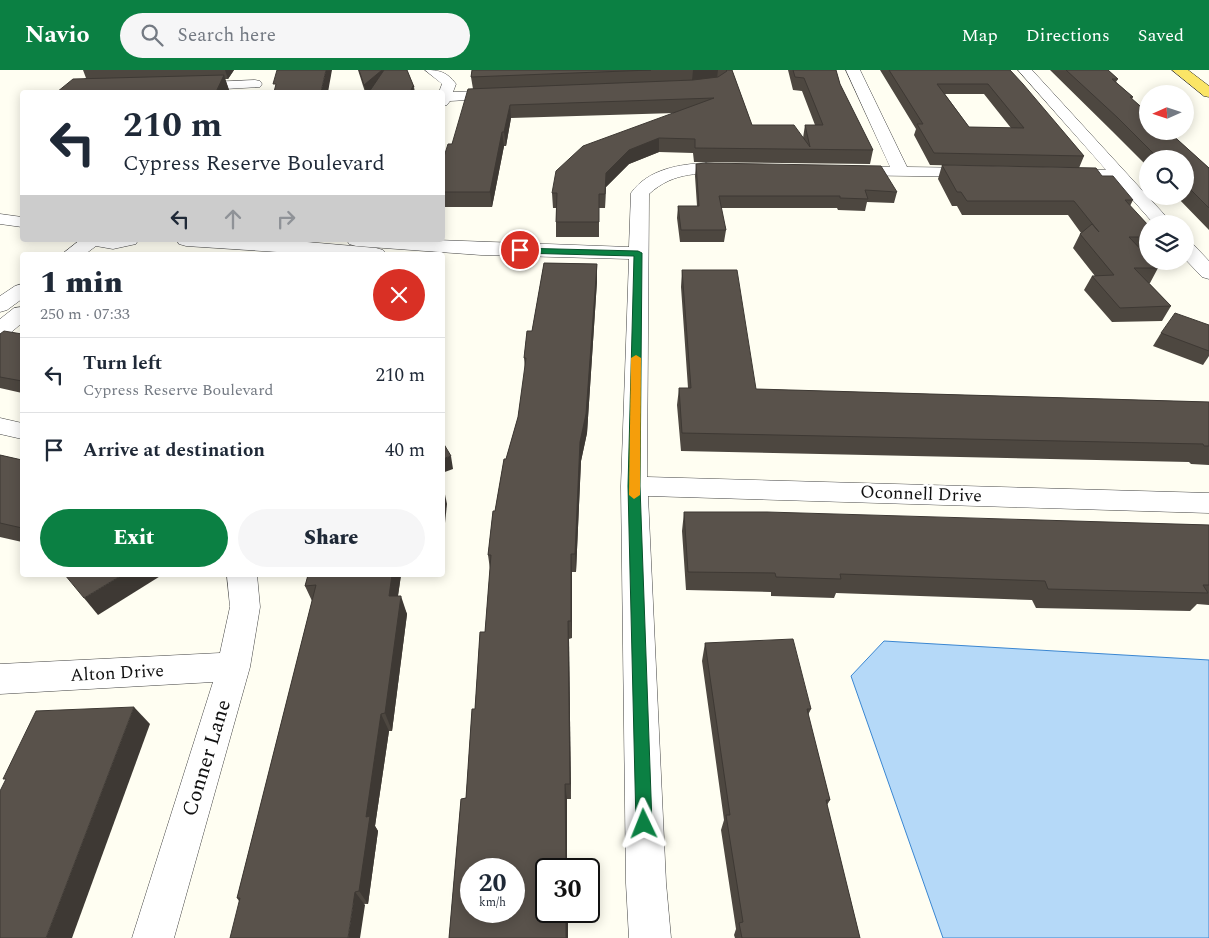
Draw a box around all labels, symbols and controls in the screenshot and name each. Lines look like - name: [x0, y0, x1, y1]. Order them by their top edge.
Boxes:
- search box: [120, 13, 470, 58]
- text: Navio: [25, 17, 90, 53]
- icon: search: [138, 21, 166, 49]
- text: Search here: [178, 21, 276, 50]
- text: Map: [962, 22, 998, 49]
- text: Directions: [1026, 22, 1110, 49]
- text: Saved: [1138, 22, 1184, 49]
- north arrow: [1139, 85, 1194, 140]
- map controls: [1139, 85, 1194, 270]
- text: 210 m: [123, 99, 222, 152]
- icon: left: [40, 110, 105, 175]
- text: Cypress Reserve Boulevard: [123, 147, 385, 180]
- button: search: [1139, 150, 1194, 205]
- icon: left: [166, 205, 194, 233]
- icon: ahead: [219, 205, 247, 233]
- icon: right: [272, 205, 300, 233]
- button: layers: [1139, 215, 1194, 270]
- pin: [499, 229, 541, 271]
- icon: arrive: [506, 236, 534, 264]
- text: 1 min: [40, 260, 123, 306]
- button: close: [373, 269, 425, 321]
- text: 250 m · 07:33: [40, 302, 130, 326]
- text: Turn left: [83, 349, 162, 378]
- icon: left: [40, 361, 68, 389]
- text: 210 m: [375, 361, 425, 390]
- text: Cypress Reserve Boulevard: [83, 378, 273, 402]
- icon: arrive: [40, 436, 68, 464]
- text: Arrive at destination: [83, 436, 265, 465]
- text: 40 m: [385, 436, 425, 465]
- street label: Oconnell Drive: [860, 478, 982, 510]
- button: Exit: [40, 509, 228, 567]
- button: Share: [238, 509, 425, 567]
- street label: Alton Drive: [69, 657, 165, 689]
- street label: Conner Lane: [174, 696, 240, 820]
- position arrow: [617, 797, 669, 849]
- speed limit sign: 30: [535, 858, 600, 923]
- text: 20: [478, 865, 507, 903]
- text: km/h: [479, 893, 506, 912]

